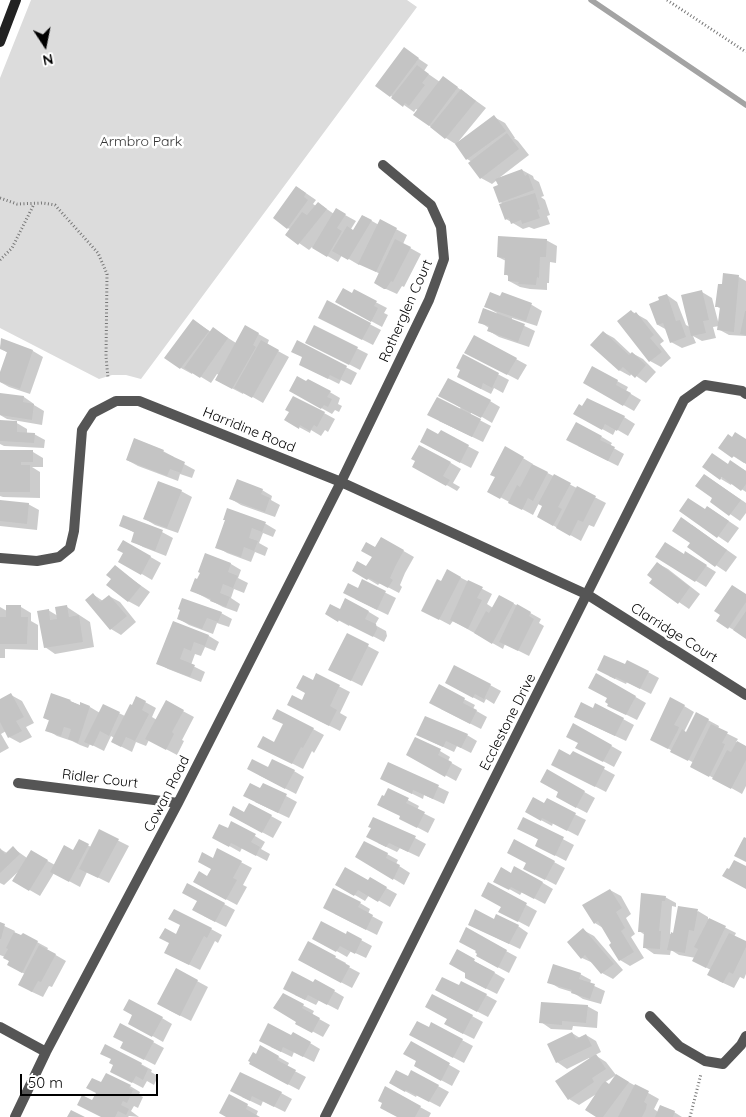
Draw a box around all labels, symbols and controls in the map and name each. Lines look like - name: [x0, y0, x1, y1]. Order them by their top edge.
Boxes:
- north arrow: [20, 20, 70, 70]
- text: N: [41, 50, 55, 70]
- park label: Armbro Park: [100, 134, 182, 150]
- street label: Rotherglen Court: [376, 257, 436, 365]
- street label: Harridine Road: [200, 404, 298, 456]
- street label: Clarridge Court: [628, 600, 720, 666]
- street label: Ecclestone Drive: [476, 671, 540, 773]
- street label: Cowan Road: [141, 753, 193, 835]
- street label: Ridler Court: [61, 766, 139, 792]
- scale bar: [22, 1064, 160, 1096]
- text: 50 m: [28, 1073, 63, 1092]

